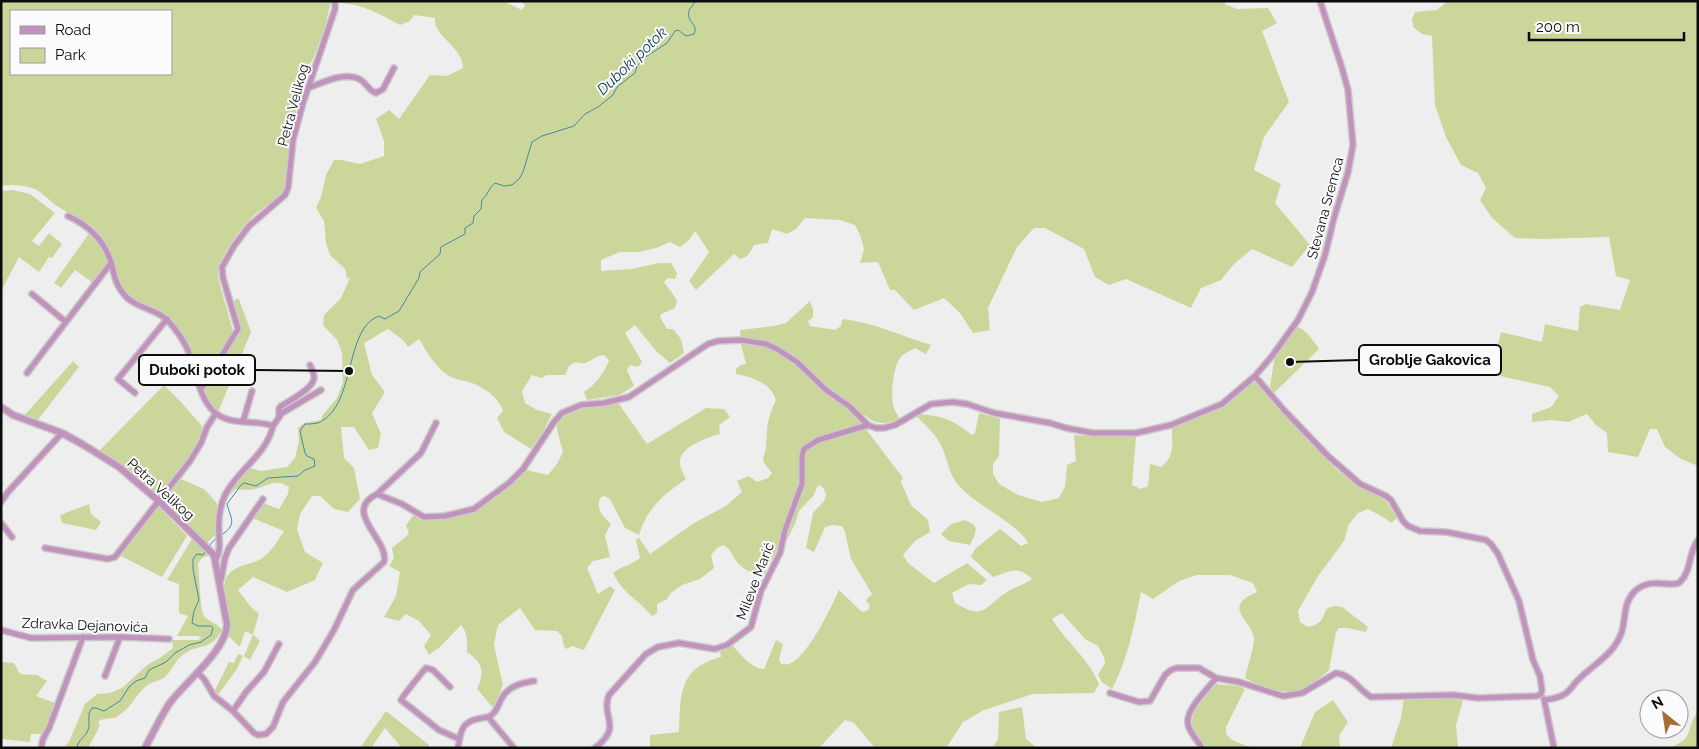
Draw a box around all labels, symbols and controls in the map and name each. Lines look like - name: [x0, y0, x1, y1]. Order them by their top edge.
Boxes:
- legend: [10, 10, 172, 75]
- scale bar: [1529, 10, 1684, 42]
- text: 200 m: [1536, 18, 1580, 36]
- text: Road: [55, 21, 91, 39]
- water label: Duboki potok: [593, 23, 671, 99]
- text: Park: [55, 46, 86, 64]
- street label: Petra Velikog: [274, 62, 312, 148]
- street label: Stevana Sremca: [1304, 155, 1346, 261]
- callout: Groblje Gakovica: [1359, 345, 1501, 375]
- text: Groblje Gakovica: [1369, 351, 1491, 369]
- callout: Duboki potok: [139, 355, 255, 385]
- text: Duboki potok: [149, 361, 246, 379]
- street label: Petra Velikog: [124, 455, 198, 523]
- street label: Mileve Marić: [733, 540, 777, 622]
- street label: Zdravka Dejanovića: [21, 615, 149, 635]
- north arrow: [1639, 689, 1689, 739]
- text: N: [1649, 693, 1666, 712]

